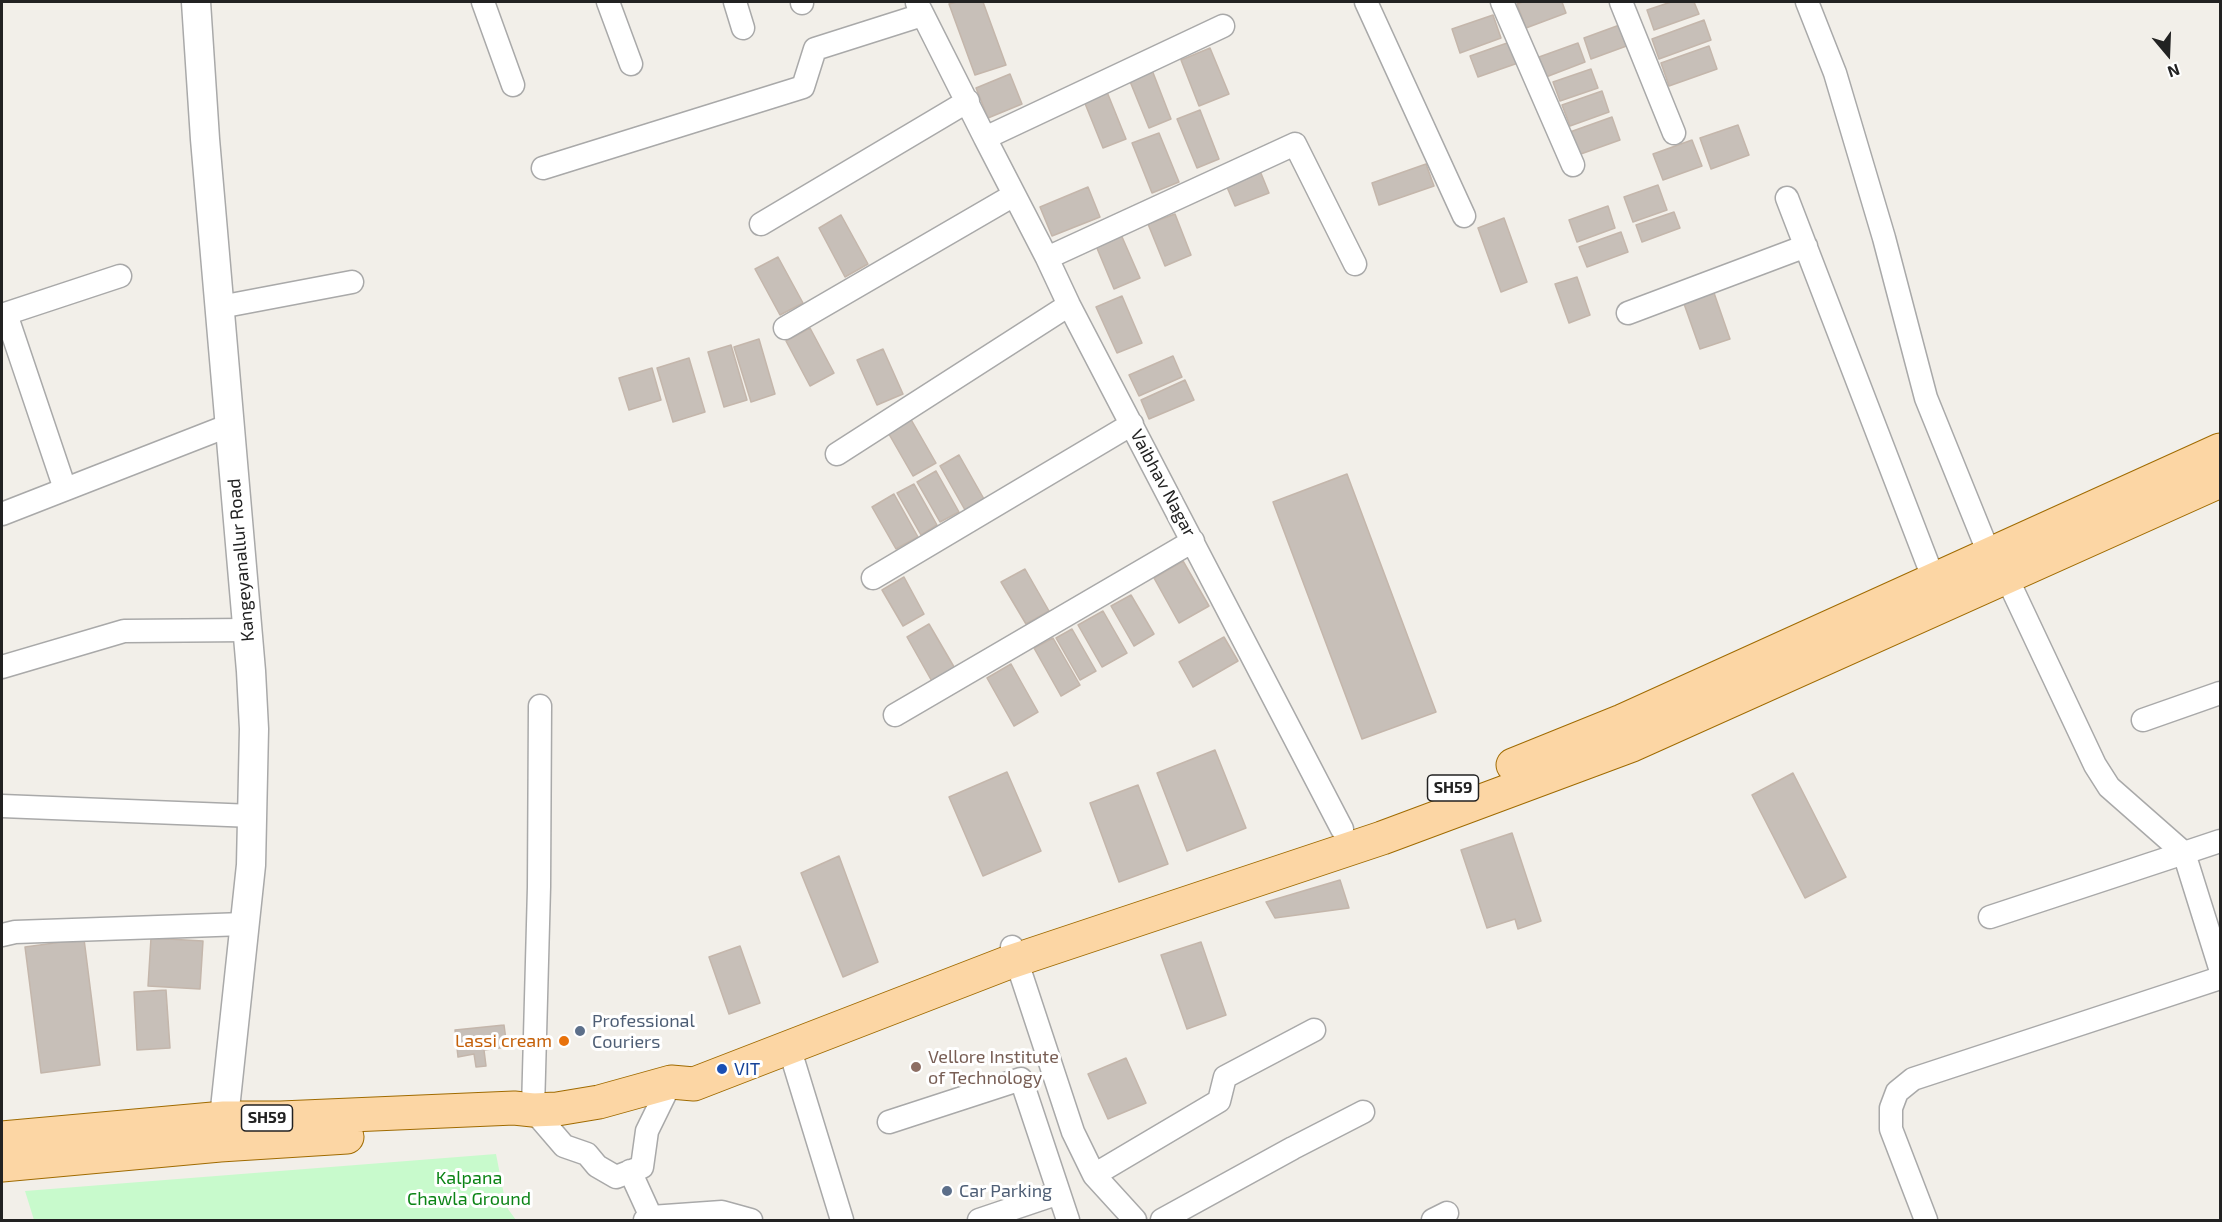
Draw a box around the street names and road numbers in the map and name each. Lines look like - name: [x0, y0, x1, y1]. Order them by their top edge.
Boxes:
- street label: Vaibhav Nagar: [1126, 426, 1200, 540]
- street label: Kangeyanallur Road: [223, 477, 259, 643]
- road number: SH59: [1428, 775, 1478, 801]
- road number: SH59: [242, 1105, 292, 1131]

